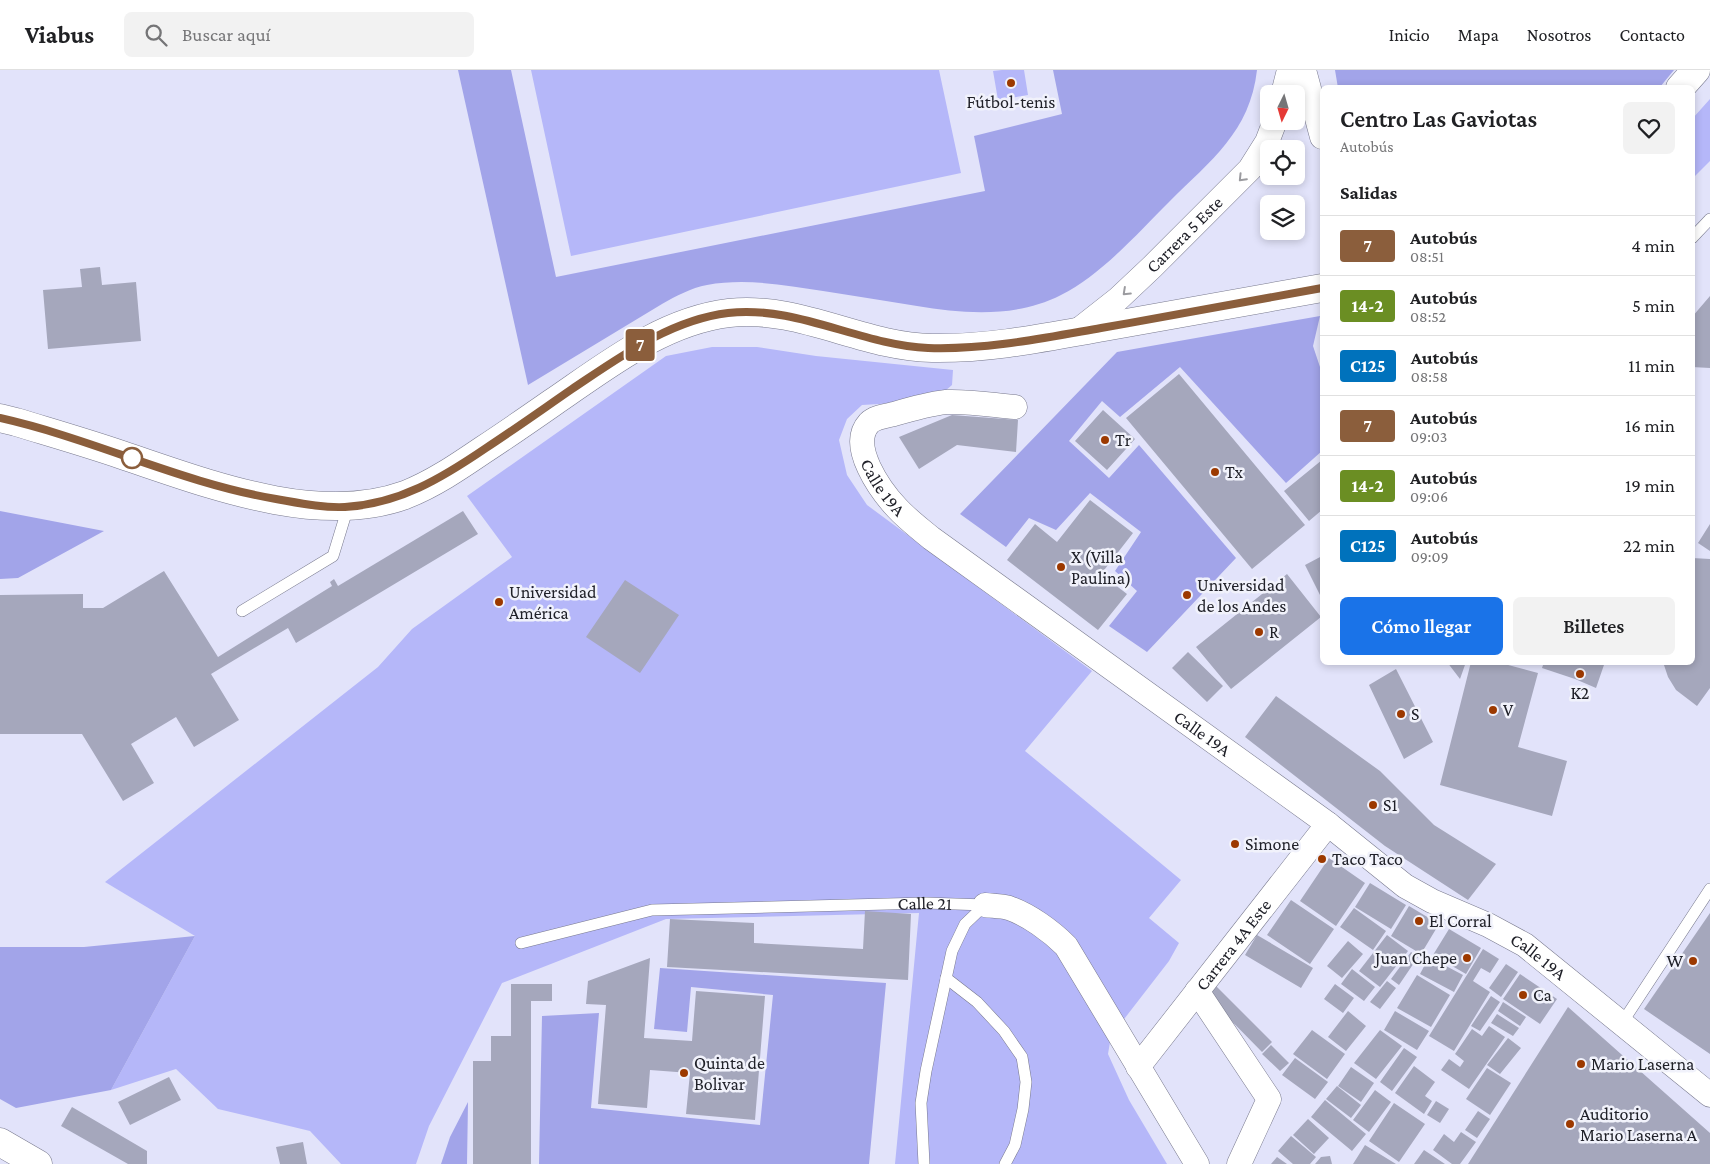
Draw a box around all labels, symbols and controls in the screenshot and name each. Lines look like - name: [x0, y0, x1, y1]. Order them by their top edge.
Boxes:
- search box: [124, 12, 474, 57]
- text: Viabus: [25, 21, 94, 48]
- icon: search: [142, 21, 170, 49]
- text: Buscar aquí: [182, 24, 270, 45]
- text: Inicio: [1389, 25, 1430, 45]
- text: Mapa: [1458, 25, 1499, 45]
- text: Nosotros: [1527, 25, 1591, 45]
- text: Contacto: [1619, 25, 1685, 45]
- marker: Fútbol-tenis: [1005, 77, 1017, 89]
- north arrow: [1260, 85, 1305, 130]
- map controls: [1260, 85, 1305, 240]
- place label: Fútbol-tenis: [967, 92, 1055, 112]
- button: heart: [1623, 102, 1675, 154]
- text: Centro Las Gaviotas: [1340, 105, 1537, 132]
- text: Autobús: [1340, 138, 1394, 155]
- button: locate: [1260, 140, 1305, 185]
- one-way arrow: [1239, 172, 1248, 181]
- text: Salidas: [1340, 182, 1397, 203]
- street label: Carrera 5 Este: [1142, 192, 1227, 277]
- button: layers: [1260, 195, 1305, 240]
- text: Autobús: [1410, 227, 1477, 248]
- text: 4 min: [1631, 235, 1675, 256]
- text: 7: [1363, 236, 1372, 256]
- text: 08:51: [1410, 248, 1444, 265]
- one-way arrow: [1122, 286, 1131, 295]
- text: Autobús: [1410, 287, 1477, 308]
- text: 5 min: [1632, 295, 1675, 316]
- text: 14-2: [1351, 296, 1384, 316]
- text: 08:52: [1410, 308, 1446, 325]
- line badge: 7: [624, 329, 656, 361]
- text: 7: [636, 335, 644, 355]
- text: Autobús: [1411, 347, 1478, 368]
- text: 11 min: [1628, 355, 1675, 376]
- text: C125: [1350, 356, 1386, 376]
- text: 08:58: [1411, 368, 1448, 385]
- text: Autobús: [1410, 407, 1477, 428]
- text: 16 min: [1625, 415, 1675, 436]
- text: 7: [1363, 416, 1372, 436]
- text: 09:03: [1410, 428, 1447, 445]
- place label: Tr: [1115, 430, 1132, 450]
- marker: Tr: [1099, 434, 1111, 446]
- unlabelled marker: [121, 447, 143, 469]
- street label: Calle 19A: [857, 456, 910, 521]
- place label: Tx: [1225, 462, 1244, 482]
- marker: Tx: [1209, 466, 1221, 478]
- text: Autobús: [1410, 467, 1477, 488]
- text: 19 min: [1625, 475, 1675, 496]
- text: 14-2: [1351, 476, 1384, 496]
- text: 09:06: [1410, 488, 1448, 505]
- text: Autobús: [1411, 527, 1478, 548]
- text: 22 min: [1623, 535, 1675, 556]
- text: C125: [1350, 536, 1386, 556]
- place label: X (Villa Paulina): [1071, 547, 1131, 589]
- text: 09:09: [1411, 548, 1449, 565]
- marker: X (Villa Paulina): [1055, 561, 1067, 573]
- place label: Universidad de los Andes: [1197, 575, 1286, 616]
- place label: Universidad América: [509, 582, 597, 623]
- marker: Universidad de los Andes: [1181, 589, 1193, 601]
- marker: Universidad América: [493, 596, 505, 608]
- button: Cómo llegar: [1340, 597, 1503, 655]
- button: Billetes: [1513, 597, 1675, 655]
- place label: R: [1269, 622, 1280, 642]
- marker: R: [1253, 626, 1265, 638]
- marker: K2: [1574, 668, 1586, 680]
- place label: K2: [1571, 683, 1589, 703]
- place label: V: [1503, 700, 1514, 720]
- place label: S: [1411, 704, 1419, 724]
- marker: V: [1487, 704, 1499, 716]
- street label: Calle 19A: [1170, 706, 1235, 761]
- marker: S: [1395, 708, 1407, 720]
- place label: S1: [1383, 795, 1397, 815]
- marker: S1: [1367, 799, 1379, 811]
- place label: Simone: [1245, 834, 1299, 854]
- marker: Simone: [1229, 838, 1241, 850]
- place label: Taco Taco: [1332, 849, 1403, 869]
- marker: Taco Taco: [1316, 853, 1328, 865]
- street label: Calle 21: [897, 893, 952, 914]
- street label: Carrera 4A Este: [1192, 895, 1275, 995]
- place label: El Corral: [1429, 911, 1492, 931]
- marker: El Corral: [1413, 915, 1425, 927]
- street label: Calle 19A: [1507, 929, 1571, 985]
- place label: Juan Chepe: [1373, 948, 1457, 968]
- place label: W: [1666, 951, 1683, 971]
- marker: Juan Chepe: [1461, 952, 1473, 964]
- marker: W: [1687, 955, 1699, 967]
- place label: Ca: [1533, 985, 1552, 1005]
- marker: Ca: [1517, 989, 1529, 1001]
- place label: Quinta de Bolivar: [694, 1053, 765, 1094]
- place label: Mario Laserna: [1591, 1054, 1694, 1074]
- marker: Mario Laserna: [1575, 1058, 1587, 1070]
- marker: Quinta de Bolivar: [678, 1067, 690, 1079]
- place label: Auditorio Mario Laserna A: [1580, 1104, 1698, 1145]
- marker: Auditorio Mario Laserna A: [1564, 1118, 1576, 1130]

